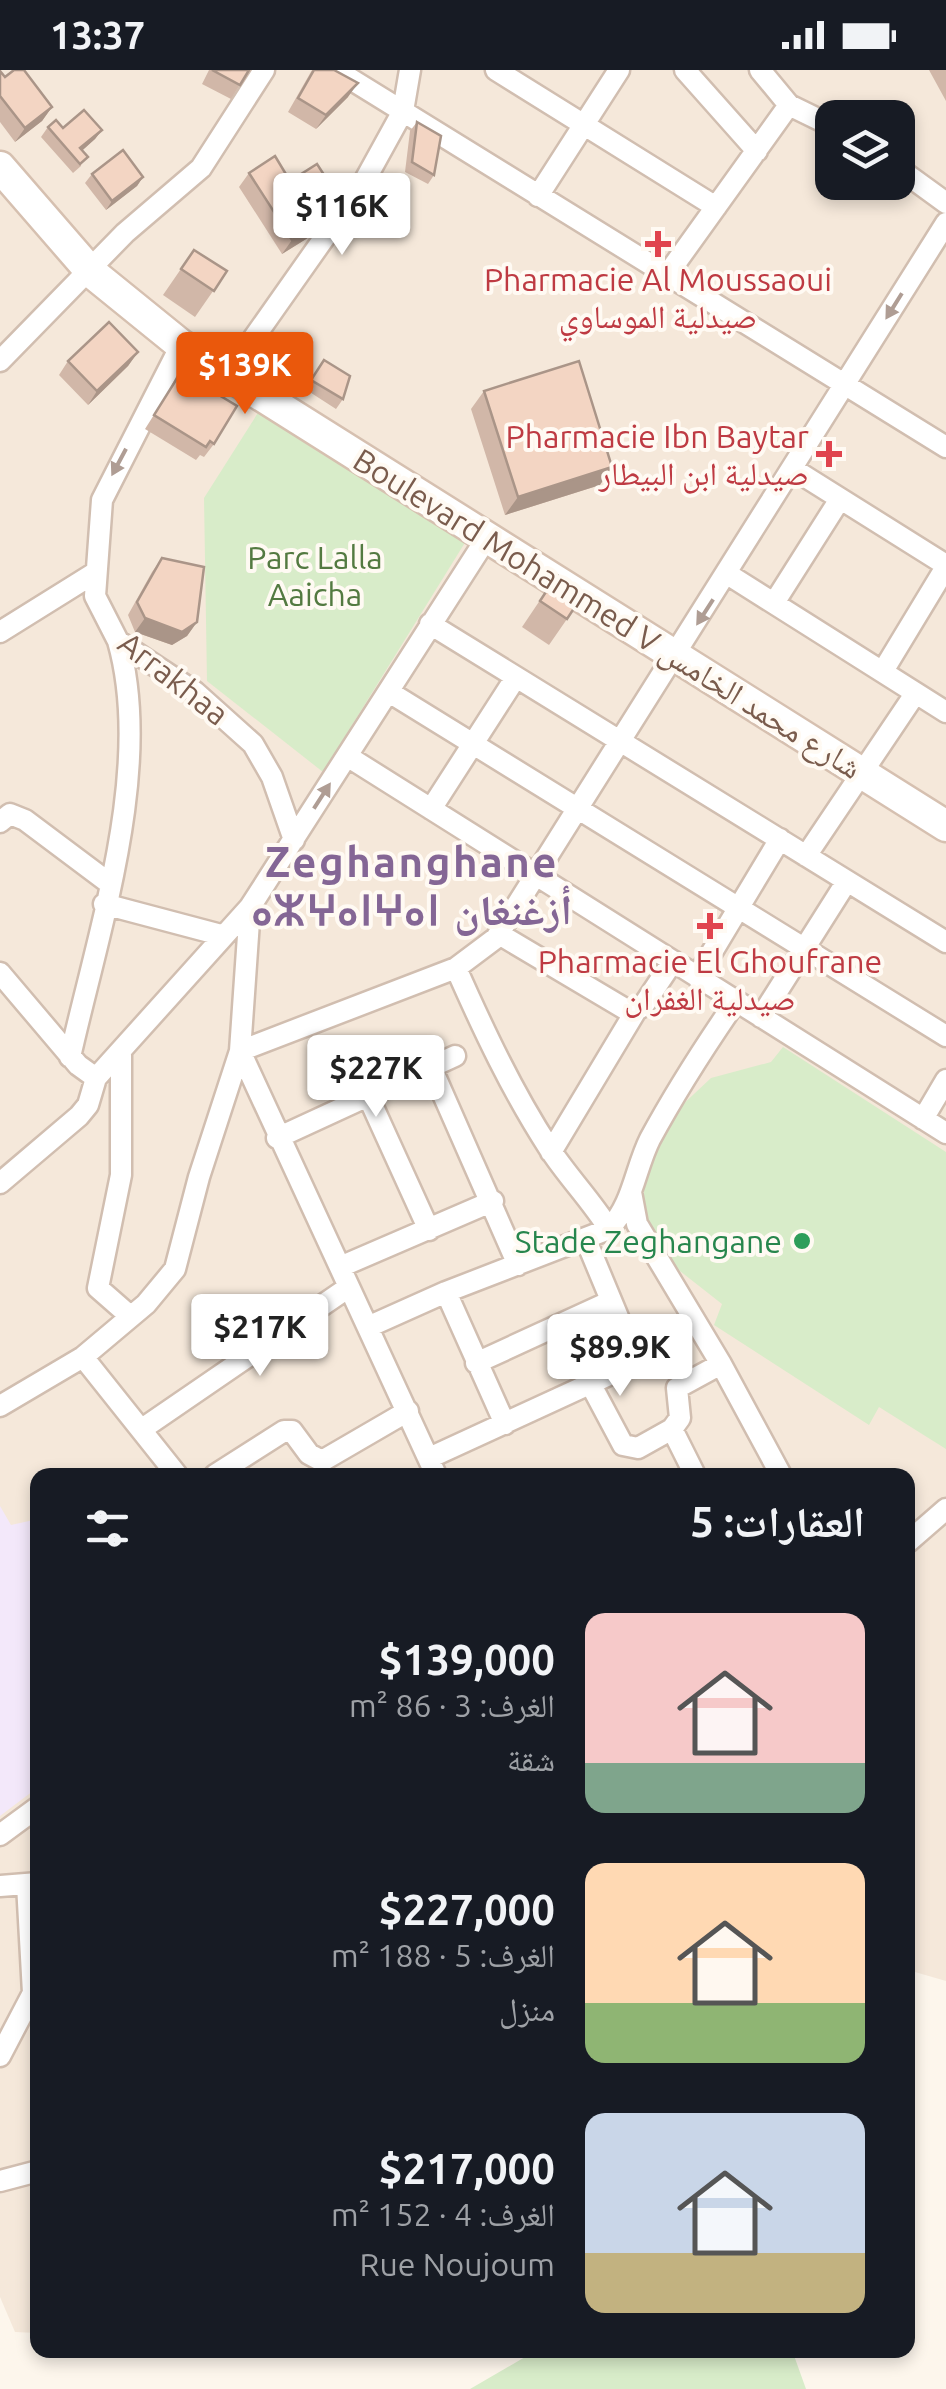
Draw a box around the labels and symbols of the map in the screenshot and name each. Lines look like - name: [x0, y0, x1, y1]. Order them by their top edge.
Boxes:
- pin: $116K: [272, 173, 412, 258]
- marker: Pharmacie Al Moussaoui صيدلية الموساوي: [647, 233, 669, 255]
- place label: Pharmacie Al Moussaoui صيدلية الموساوي: [484, 261, 832, 342]
- one-way arrow: [886, 292, 904, 320]
- pin: $139K: [175, 332, 315, 417]
- place label: Pharmacie Ibn Baytar صيدلية ابن البيطار: [506, 418, 809, 494]
- street label: Boulevard Mohammed V شارع محمد الخامس: [346, 441, 869, 788]
- marker: Pharmacie Ibn Baytar صيدلية ابن البيطار: [818, 443, 840, 465]
- one-way arrow: [111, 448, 128, 477]
- park label: Parc Lalla Aaicha: [247, 539, 383, 612]
- one-way arrow: [696, 598, 714, 626]
- street label: Arrakhaa: [112, 624, 236, 732]
- one-way arrow: [313, 782, 331, 810]
- district label: Zeghanghane ⴰⵣⵖⴰⵏⵖⴰⵏ أزغنغان: [252, 838, 572, 936]
- marker: Pharmacie El Ghoufrane صيدلية الغفران: [699, 915, 721, 937]
- place label: Pharmacie El Ghoufrane صيدلية الغفران: [538, 943, 882, 1018]
- pin: $227K: [306, 1035, 446, 1120]
- place label: Stade Zeghangane: [515, 1223, 782, 1259]
- marker: Stade Zeghangane: [791, 1230, 813, 1252]
- pin: $217K: [190, 1294, 330, 1379]
- pin: $89.9K: [539, 1314, 701, 1399]

